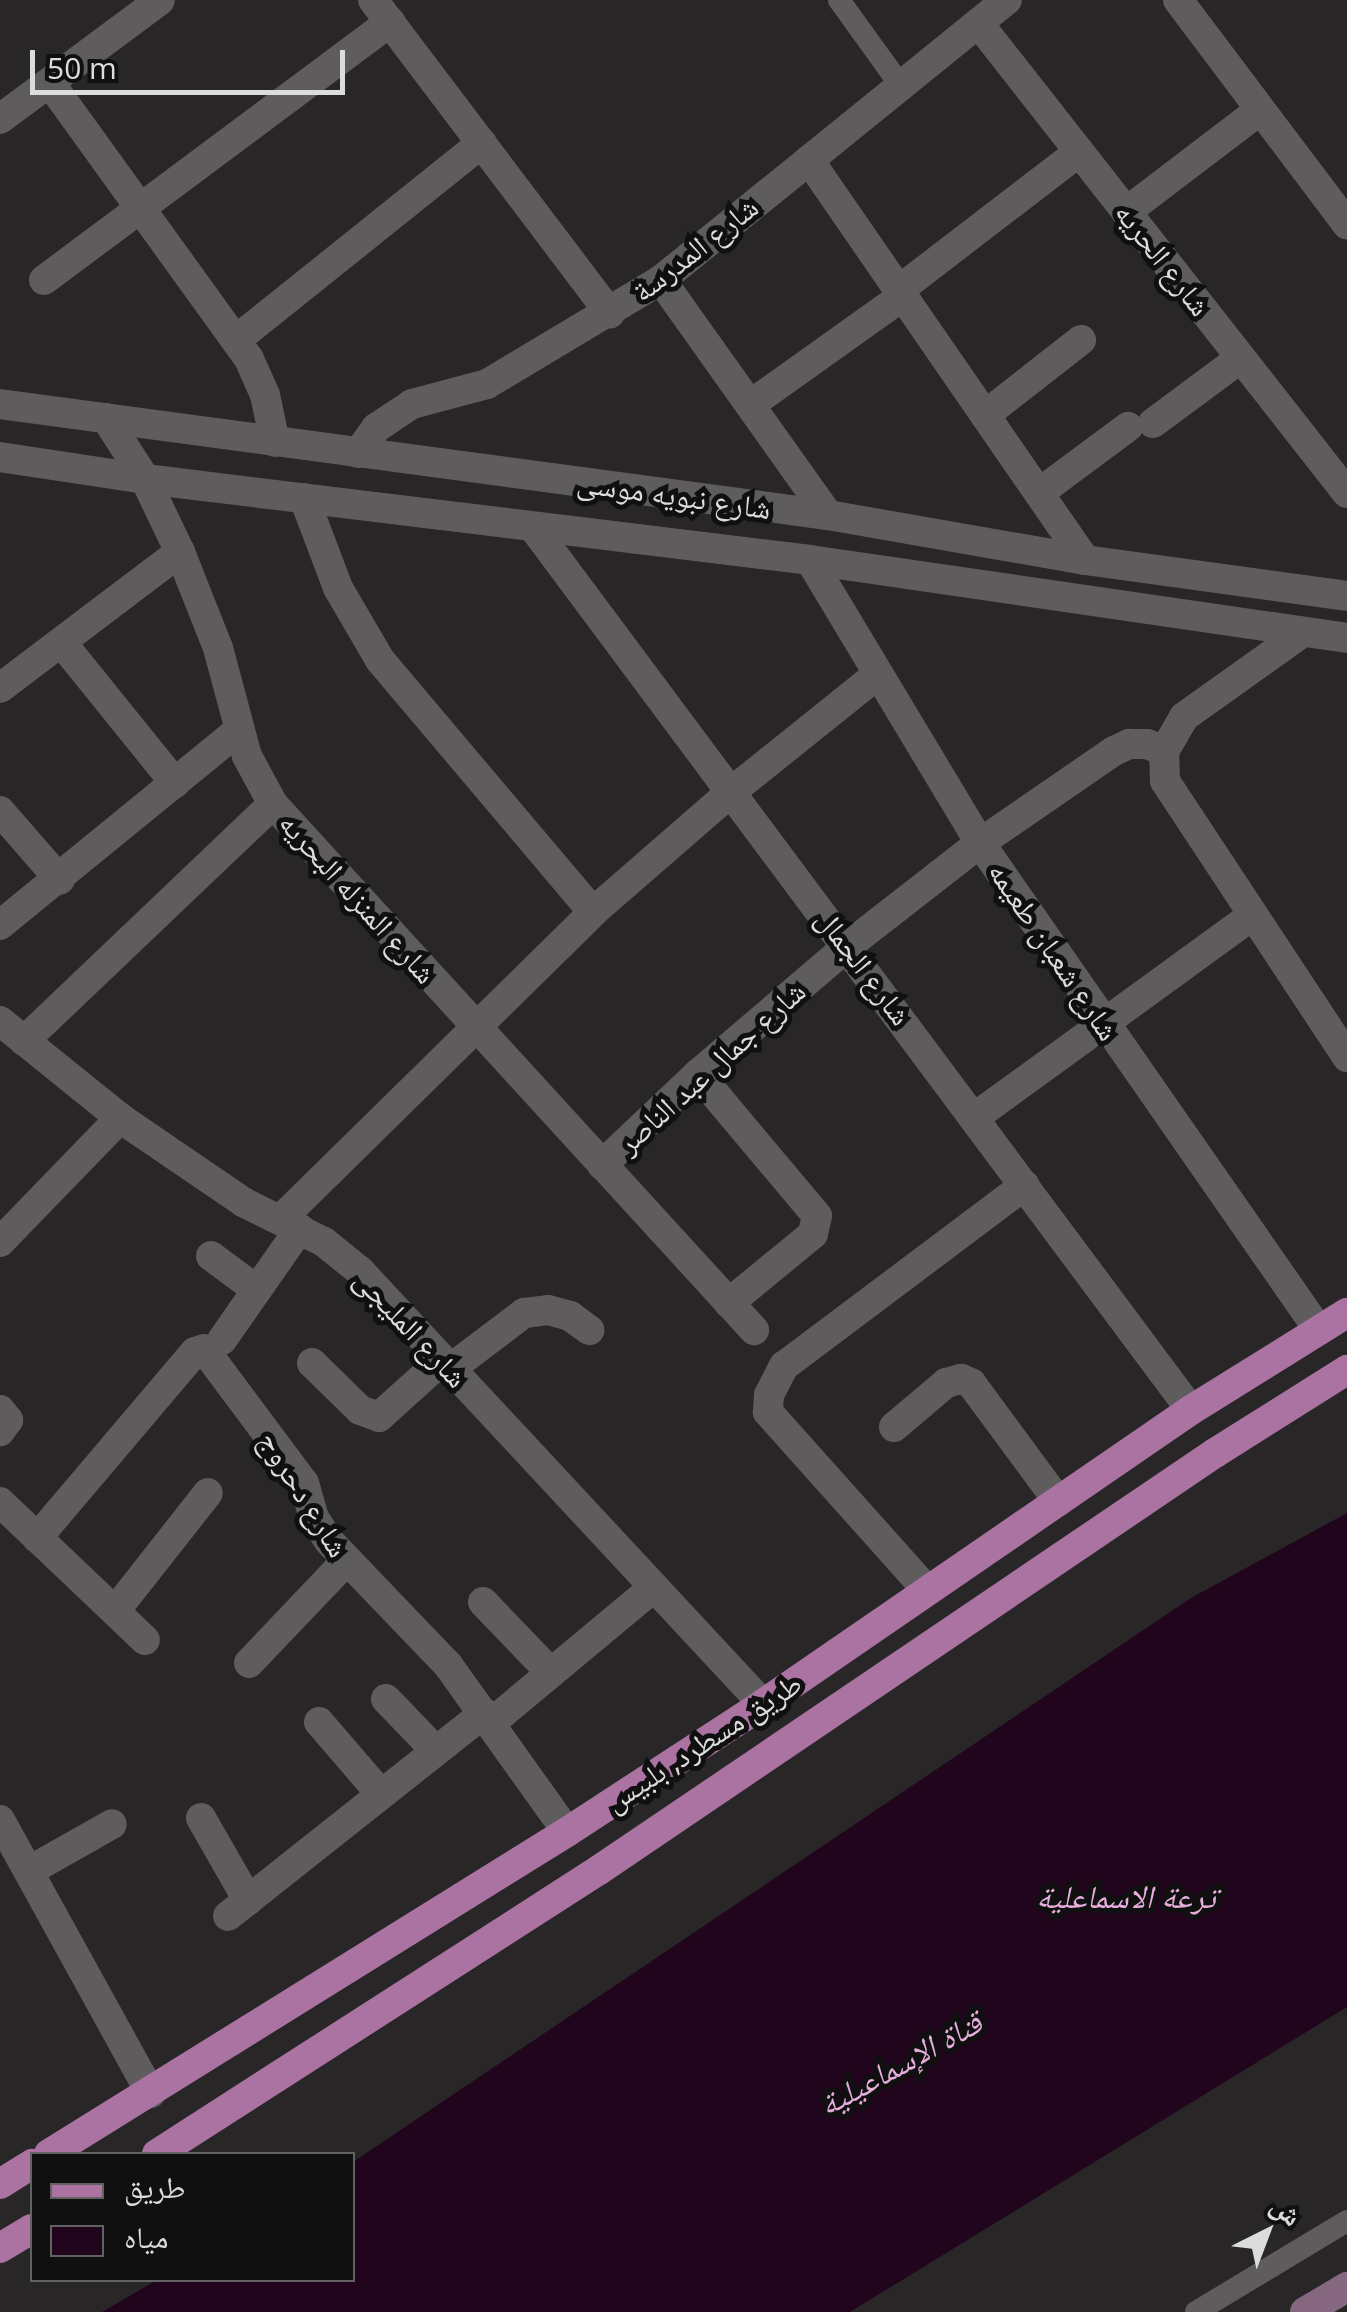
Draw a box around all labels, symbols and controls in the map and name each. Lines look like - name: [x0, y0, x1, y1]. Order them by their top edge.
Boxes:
- scale bar: [35, 30, 350, 92]
- text: 50 m: [47, 47, 117, 88]
- street label: شارع المدرسة: [625, 189, 765, 309]
- street label: شارع الحريه: [1107, 195, 1219, 323]
- street label: شارع نبويه موسى: [575, 464, 773, 526]
- street label: شارع المنزله البحريه: [272, 805, 444, 991]
- street label: شارع شعبان طعيمه: [981, 855, 1127, 1047]
- street label: شارع الجمال: [809, 902, 919, 1032]
- street label: شارع جمال عبد الناصر: [609, 973, 813, 1161]
- street label: شارع المليجى: [347, 1261, 475, 1395]
- street label: شارع دحروج: [251, 1424, 357, 1564]
- street label: طريق مسطرد, بلبيس: [598, 1665, 808, 1819]
- water label: ترعة الاسماعلية: [1036, 1877, 1216, 1915]
- water label: قناة الإسماعيلية: [812, 2002, 988, 2124]
- legend: [30, 2152, 355, 2282]
- text: طريق: [124, 2166, 185, 2207]
- north arrow: [1217, 2182, 1317, 2282]
- text: ش: [1263, 2186, 1311, 2234]
- text: مياه: [124, 2216, 168, 2257]

